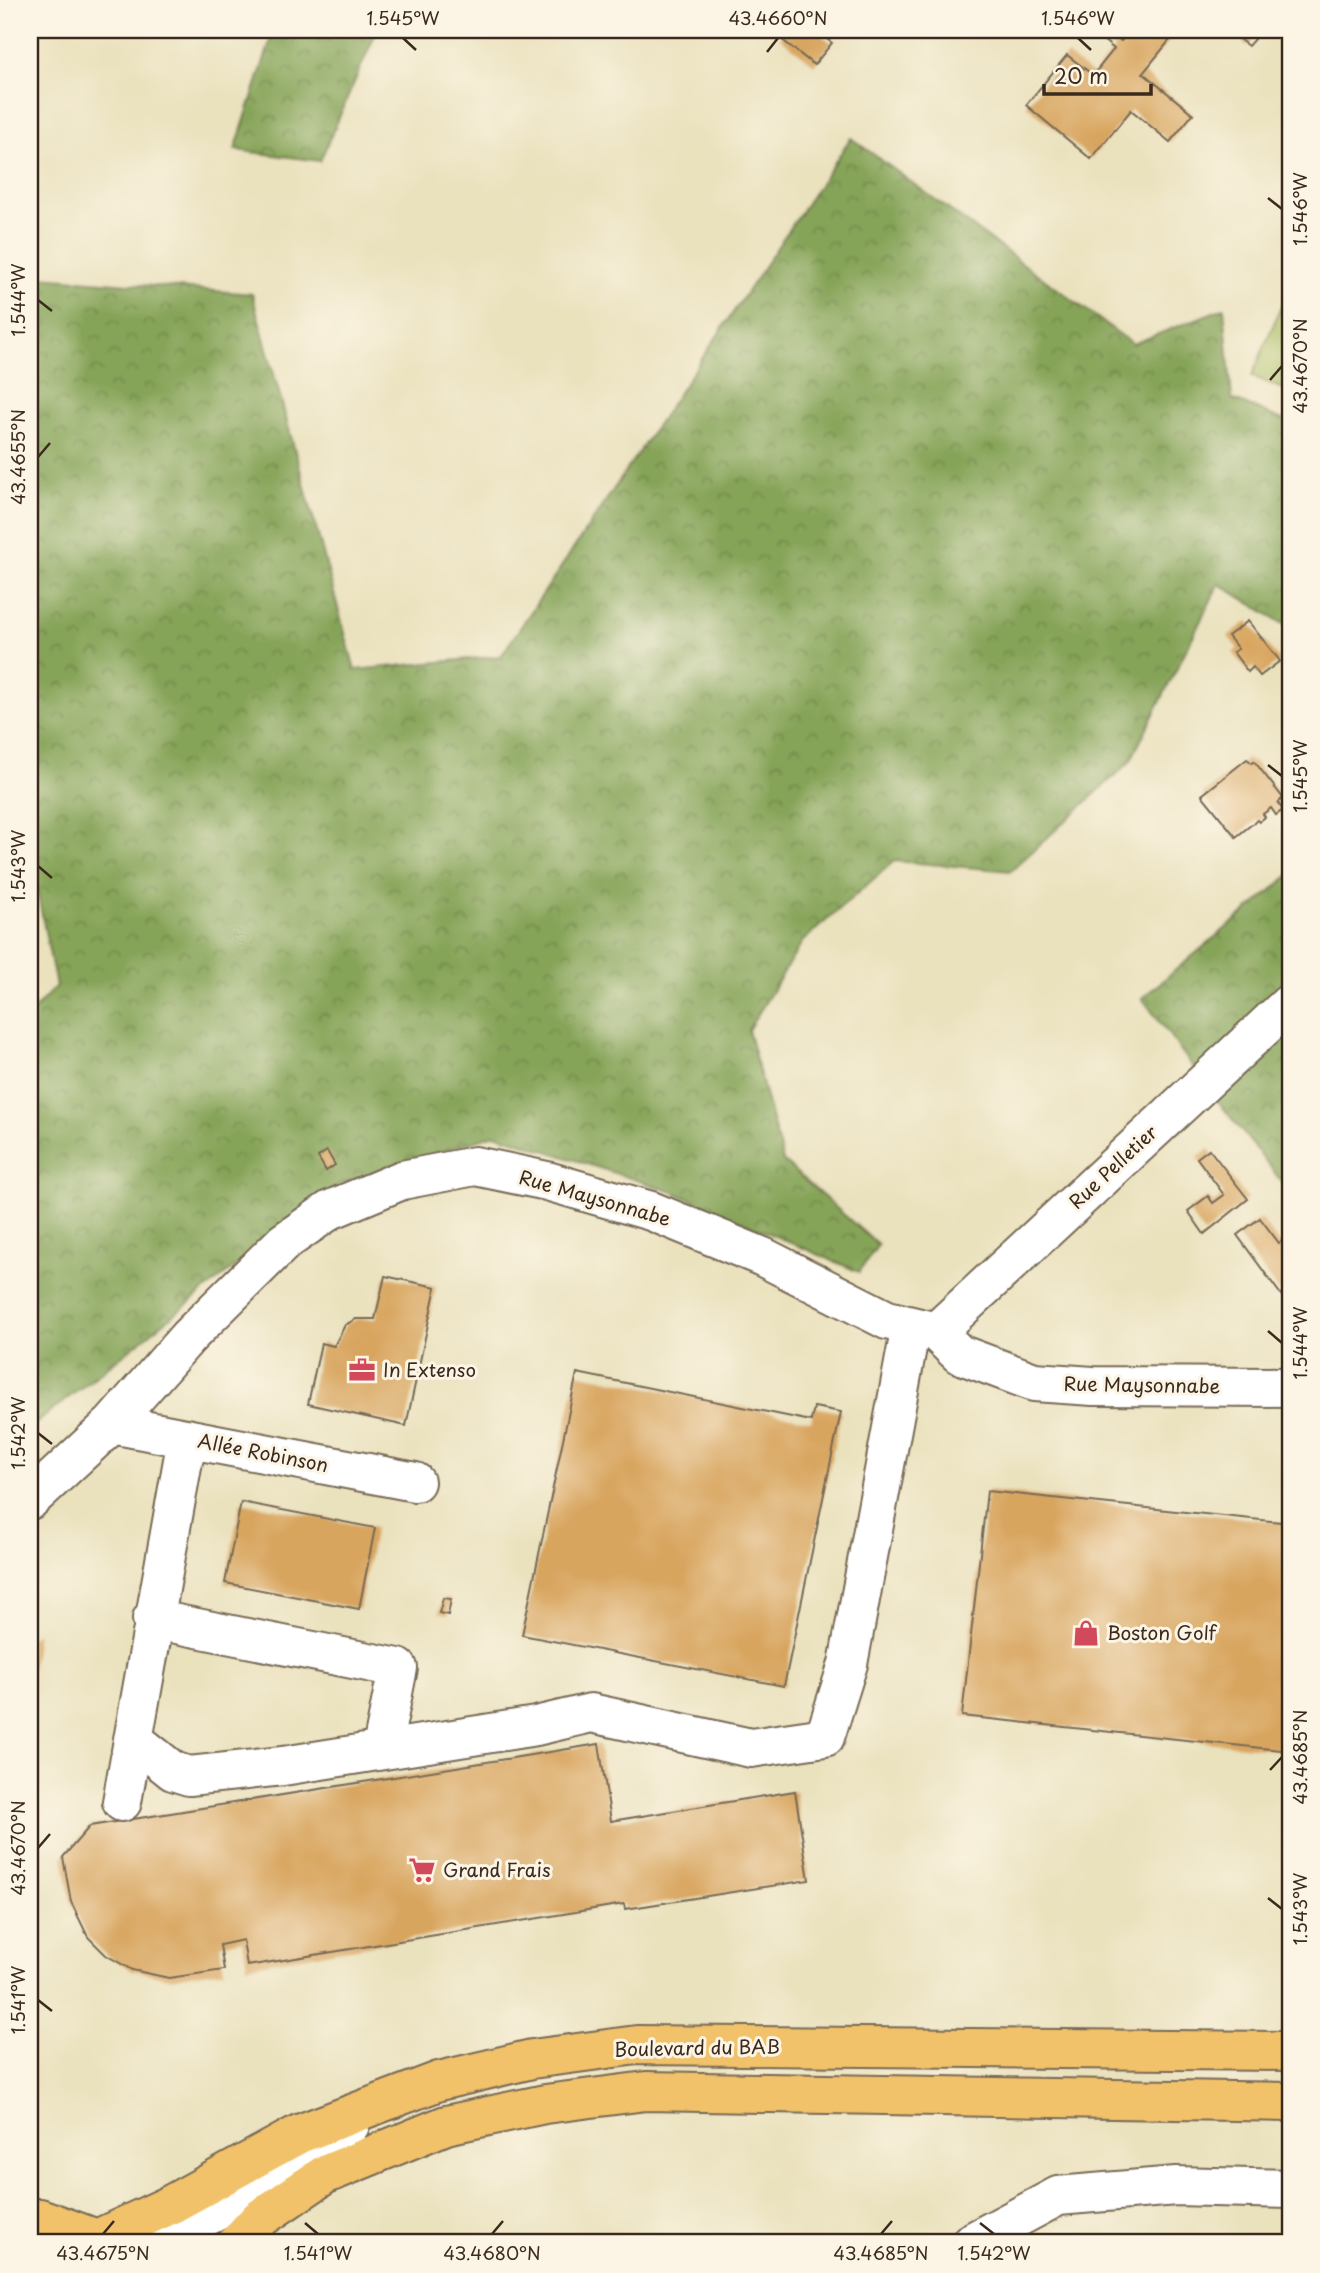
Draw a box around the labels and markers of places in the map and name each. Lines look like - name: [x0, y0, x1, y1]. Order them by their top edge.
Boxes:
- office icon: In Extenso: [347, 1355, 377, 1385]
- place label: In Extenso: [383, 1355, 476, 1383]
- shop icon: Boston Golf: [1071, 1618, 1101, 1648]
- place label: Boston Golf: [1107, 1618, 1218, 1646]
- supermarket icon: Grand Frais: [407, 1855, 437, 1885]
- place label: Grand Frais: [443, 1855, 551, 1883]

